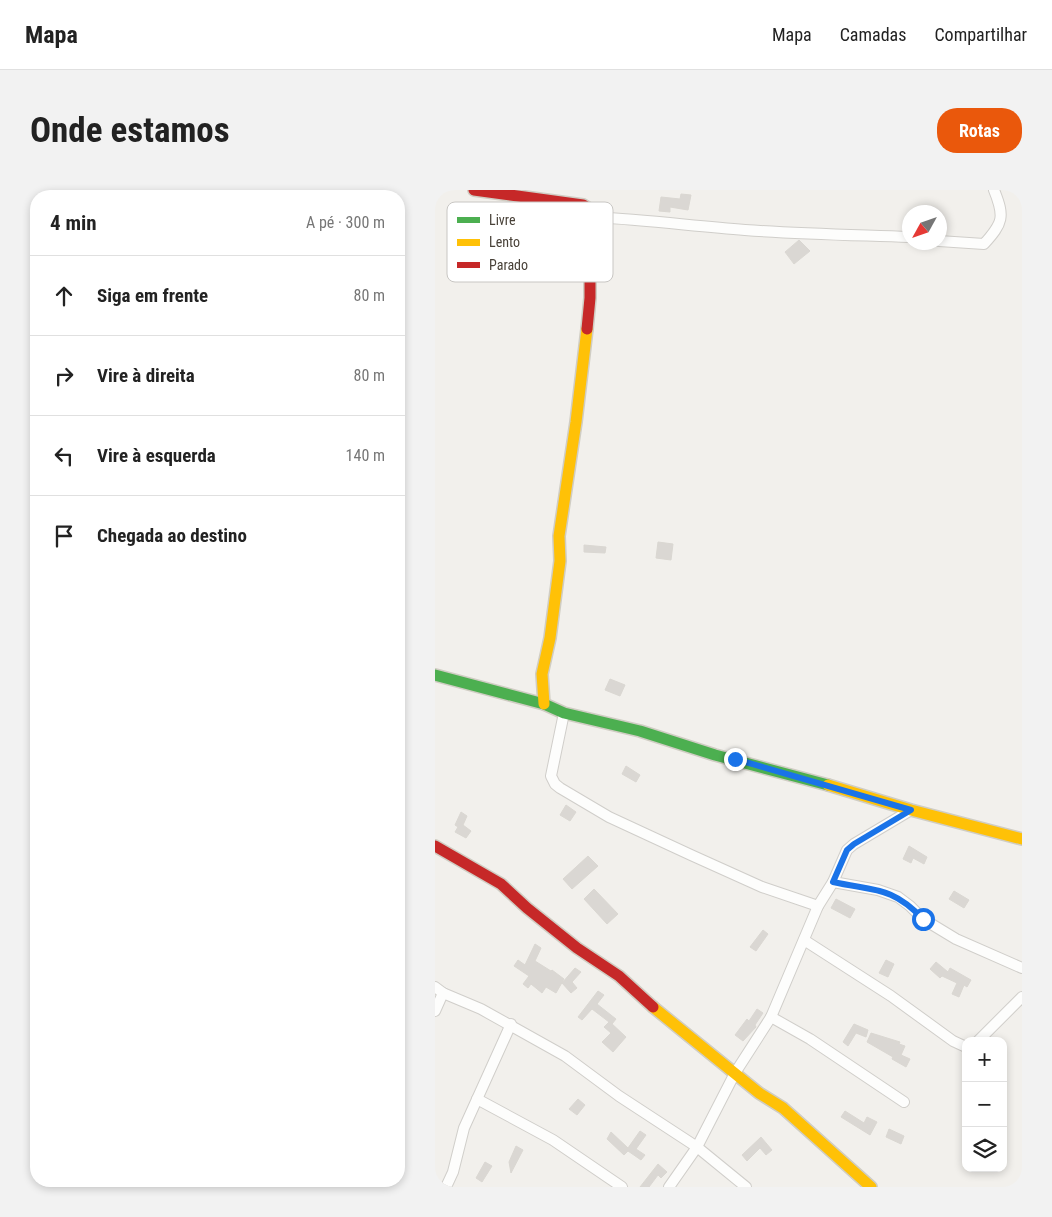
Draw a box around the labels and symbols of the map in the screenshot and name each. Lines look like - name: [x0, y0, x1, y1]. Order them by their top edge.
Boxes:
- legend: [447, 202, 613, 282]
- north arrow: [902, 205, 947, 250]
- text: Livre: [489, 212, 516, 228]
- text: Lento: [489, 234, 520, 250]
- text: Parado: [489, 257, 528, 273]
- route end: [724, 748, 747, 771]
- route start: [912, 908, 935, 931]

